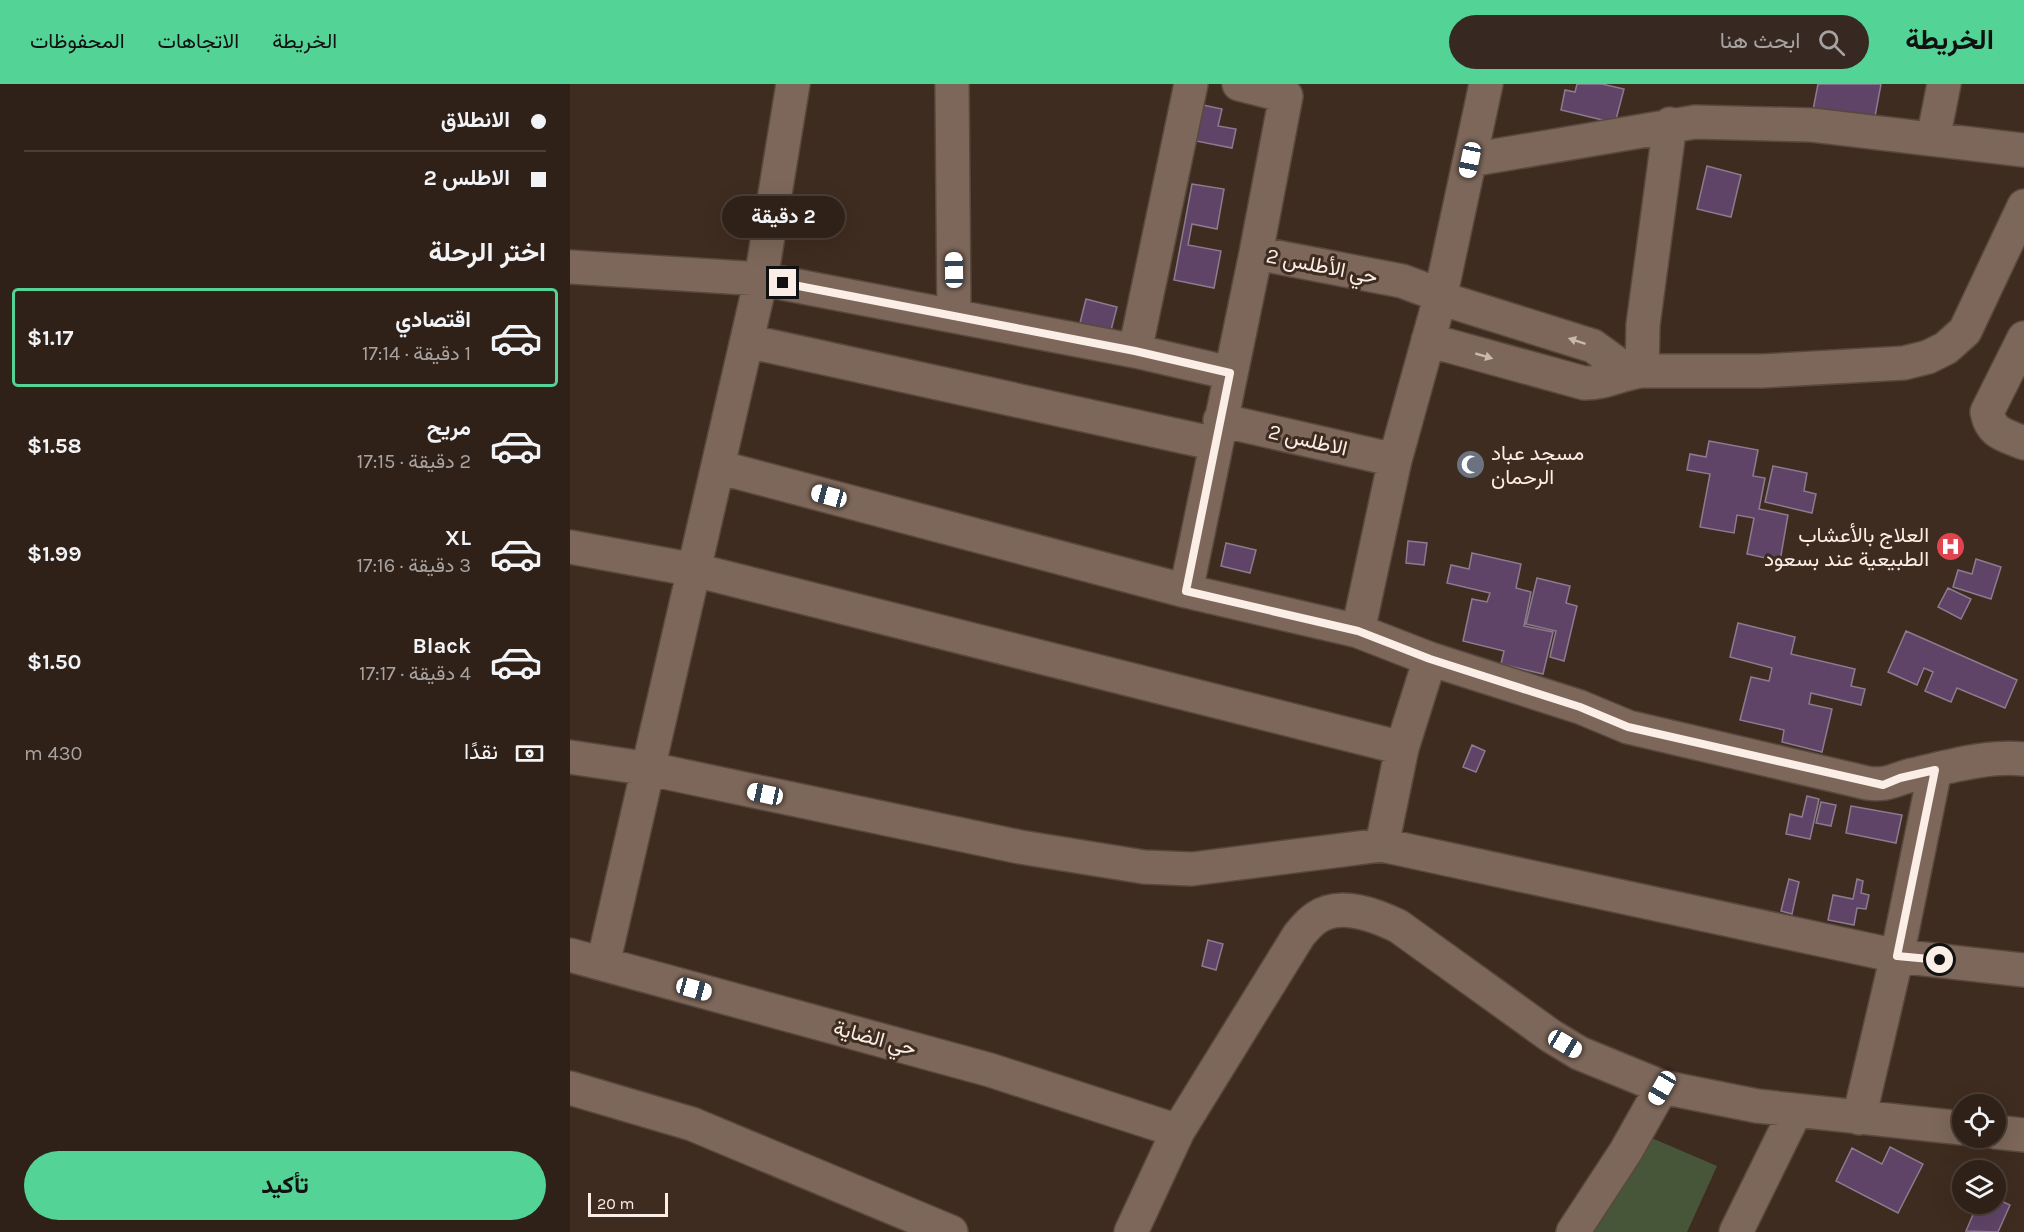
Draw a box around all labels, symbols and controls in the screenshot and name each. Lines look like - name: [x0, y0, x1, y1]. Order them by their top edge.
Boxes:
- search box: [1449, 15, 1869, 69]
- text: الخريطة: [1905, 23, 1994, 56]
- icon: search: [1815, 26, 1848, 59]
- text: ابحث هنا: [1720, 28, 1800, 54]
- text: المحفوظات: [30, 29, 125, 53]
- text: الاتجاهات: [158, 29, 239, 53]
- text: الخريطة: [272, 29, 337, 53]
- text: الانطلاق: [441, 107, 510, 133]
- car: [1457, 141, 1483, 179]
- text: الاطلس 2: [423, 165, 510, 191]
- callout: 2 دقيقة: [722, 196, 844, 238]
- text: 2 دقيقة: [751, 205, 816, 228]
- text: اختر الرحلة: [428, 236, 546, 268]
- street label: حي الأطلس 2: [1263, 243, 1380, 293]
- car: [945, 252, 963, 288]
- route end: [769, 269, 796, 296]
- text: اقتصادي: [395, 307, 471, 333]
- icon: car: [489, 311, 543, 365]
- text: $1.17: [27, 325, 74, 351]
- one-way arrow: [1568, 336, 1586, 345]
- text: 1 دقيقة · 17:14: [362, 342, 471, 365]
- one-way arrow: [1475, 352, 1493, 361]
- text: مريح: [427, 415, 471, 441]
- icon: car: [489, 419, 543, 473]
- street label: الاطلس 2: [1266, 419, 1350, 461]
- text: $1.58: [27, 433, 82, 459]
- place label: مسجد عباد الرحمان: [1491, 441, 1584, 490]
- mosque icon: مسجد عباد الرحمان: [1454, 449, 1486, 481]
- text: 2 دقيقة · 17:15: [357, 450, 471, 473]
- car: [809, 483, 849, 509]
- place label: العلاج بالأعشاب الطبيعية عند بسعود: [1764, 523, 1929, 572]
- text: XL: [445, 525, 471, 551]
- icon: car: [489, 527, 543, 581]
- hospital icon: العلاج بالأعشاب الطبيعية عند بسعود: [1934, 531, 1966, 563]
- text: $1.99: [27, 541, 82, 567]
- text: 3 دقيقة · 17:16: [356, 554, 471, 577]
- text: Black: [413, 633, 471, 659]
- icon: car: [489, 635, 543, 689]
- text: $1.50: [27, 649, 81, 675]
- text: 4 دقيقة · 17:17: [359, 662, 471, 685]
- icon: cash: [513, 737, 546, 770]
- text: نقدًا: [464, 739, 498, 765]
- text: 430 m: [24, 742, 82, 765]
- car: [746, 781, 784, 807]
- route start: [1926, 946, 1953, 973]
- car: [674, 976, 714, 1002]
- street label: حي الضاية: [830, 1015, 919, 1065]
- car: [1545, 1027, 1585, 1061]
- car: [1645, 1068, 1679, 1108]
- map controls: [1952, 1094, 2006, 1214]
- button: locate: [1952, 1094, 2006, 1148]
- button: تأكيد: [24, 1151, 546, 1220]
- button: layers: [1952, 1160, 2006, 1214]
- scale bar: [588, 1190, 668, 1218]
- text: 20 m: [597, 1194, 635, 1213]

